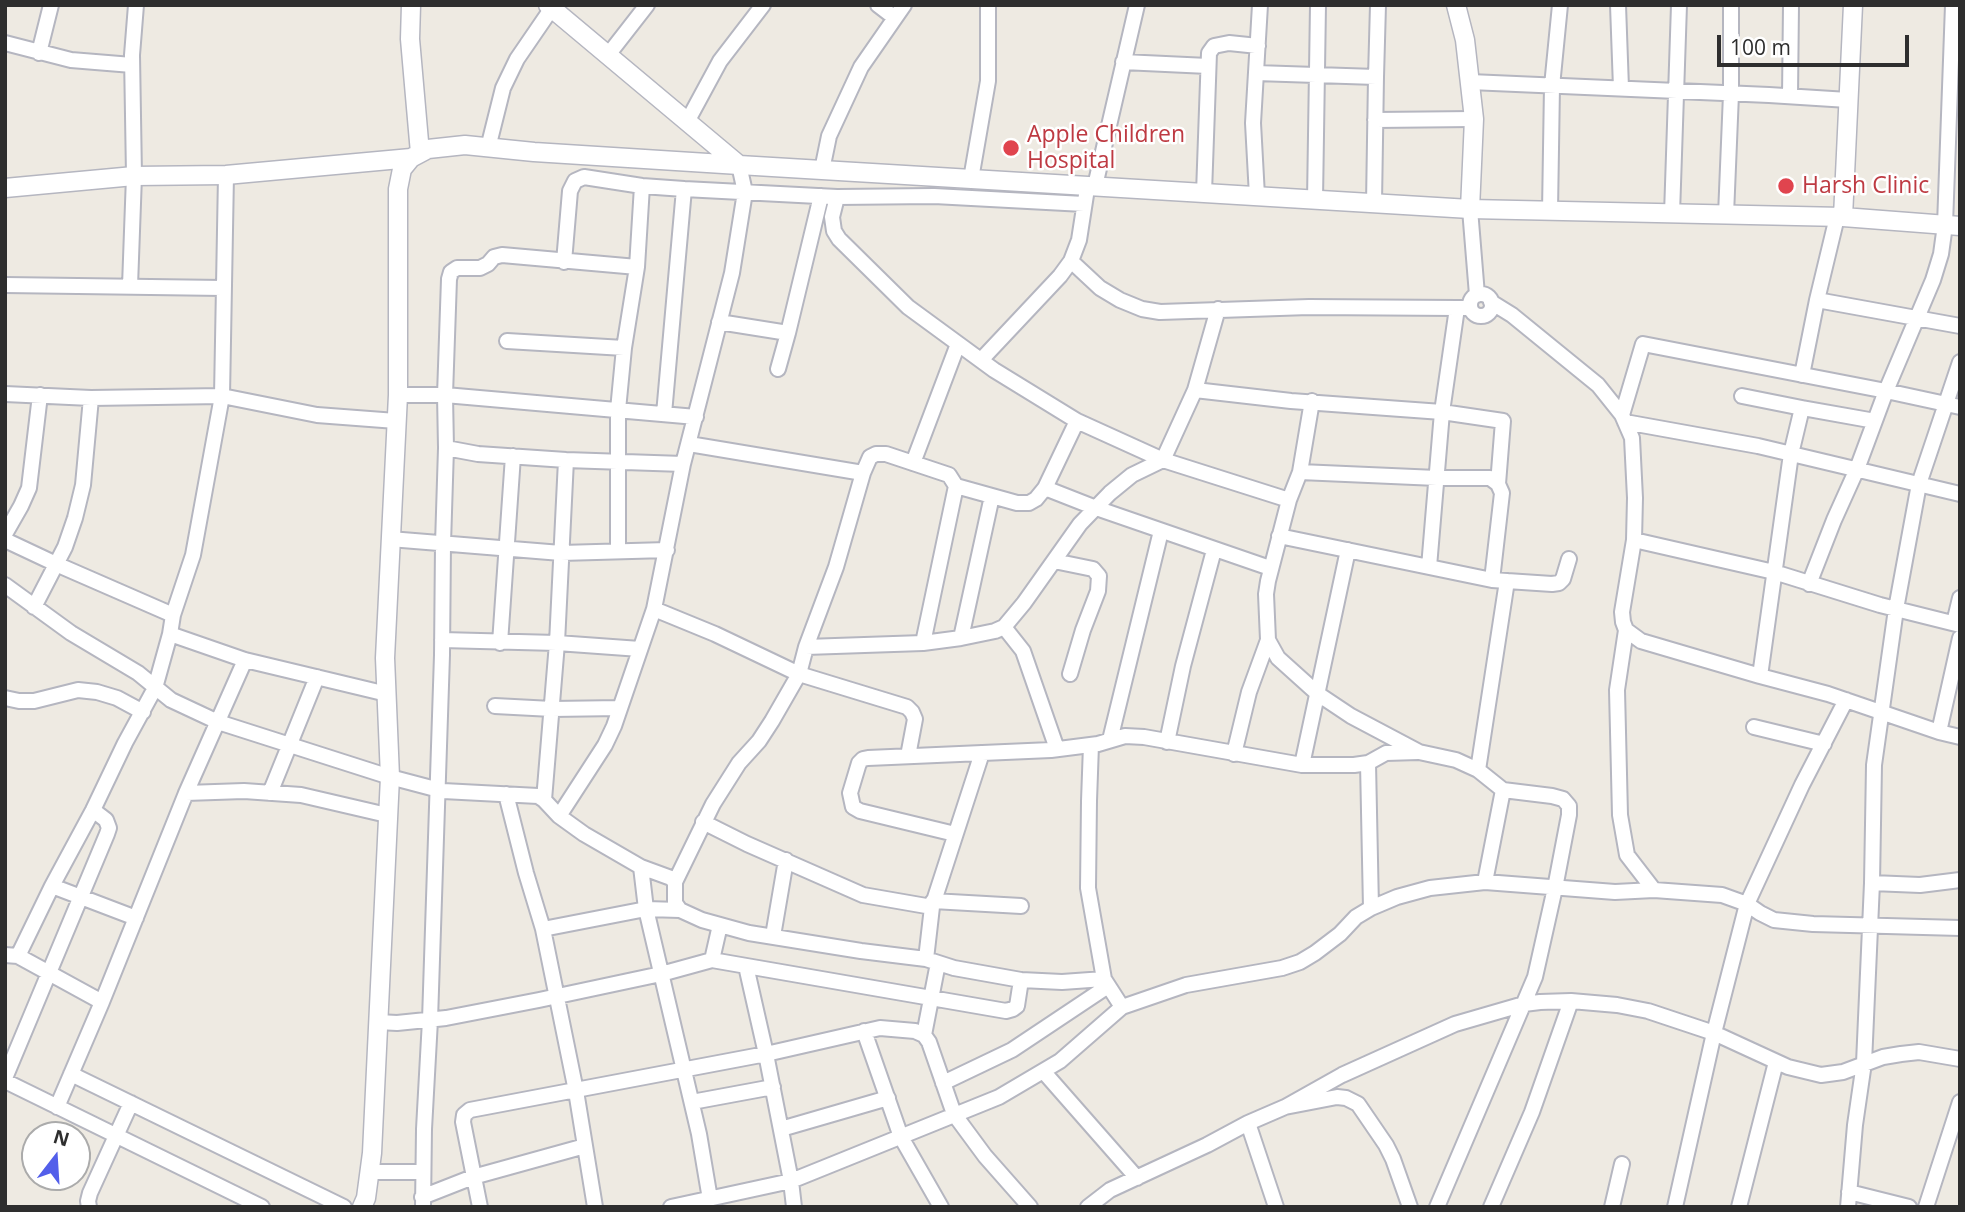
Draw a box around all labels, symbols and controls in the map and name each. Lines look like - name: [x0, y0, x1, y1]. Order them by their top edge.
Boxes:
- scale bar: [1720, 21, 1912, 65]
- text: 100 m: [1730, 33, 1791, 61]
- place label: Apple Children Hospital: [1027, 121, 1185, 175]
- marker: Apple Children Hospital: [1001, 138, 1021, 158]
- place label: Harsh Clinic: [1802, 172, 1929, 200]
- marker: Harsh Clinic: [1776, 176, 1796, 196]
- north arrow: [21, 1121, 91, 1191]
- text: N: [50, 1123, 73, 1153]

